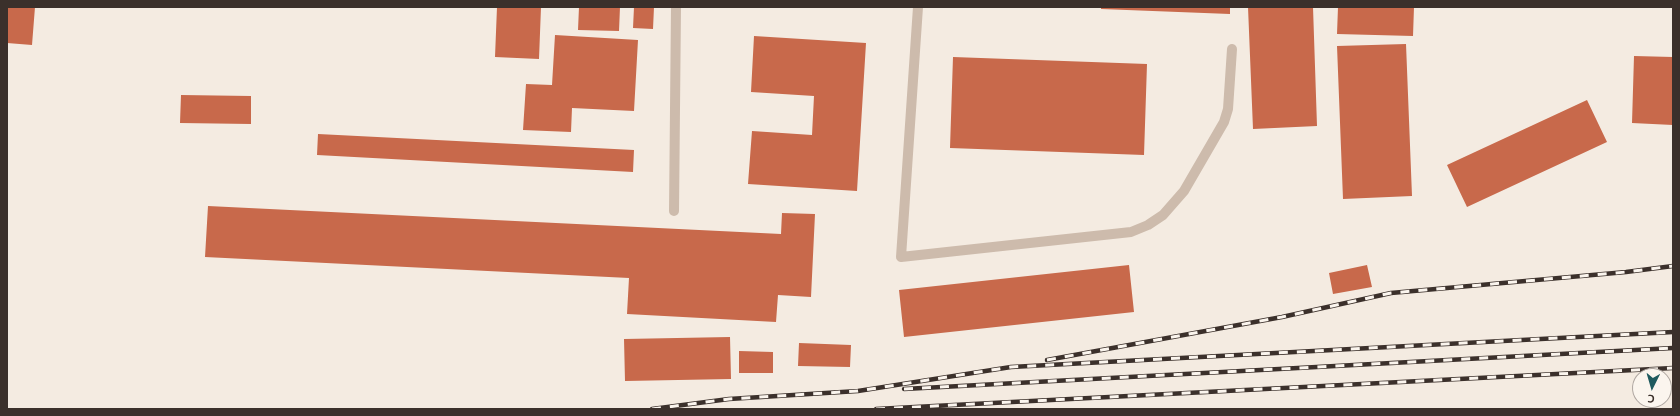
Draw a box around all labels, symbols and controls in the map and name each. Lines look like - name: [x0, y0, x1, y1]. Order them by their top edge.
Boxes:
- north arrow: [1632, 368, 1672, 408]
- text: С: [1647, 393, 1655, 405]

